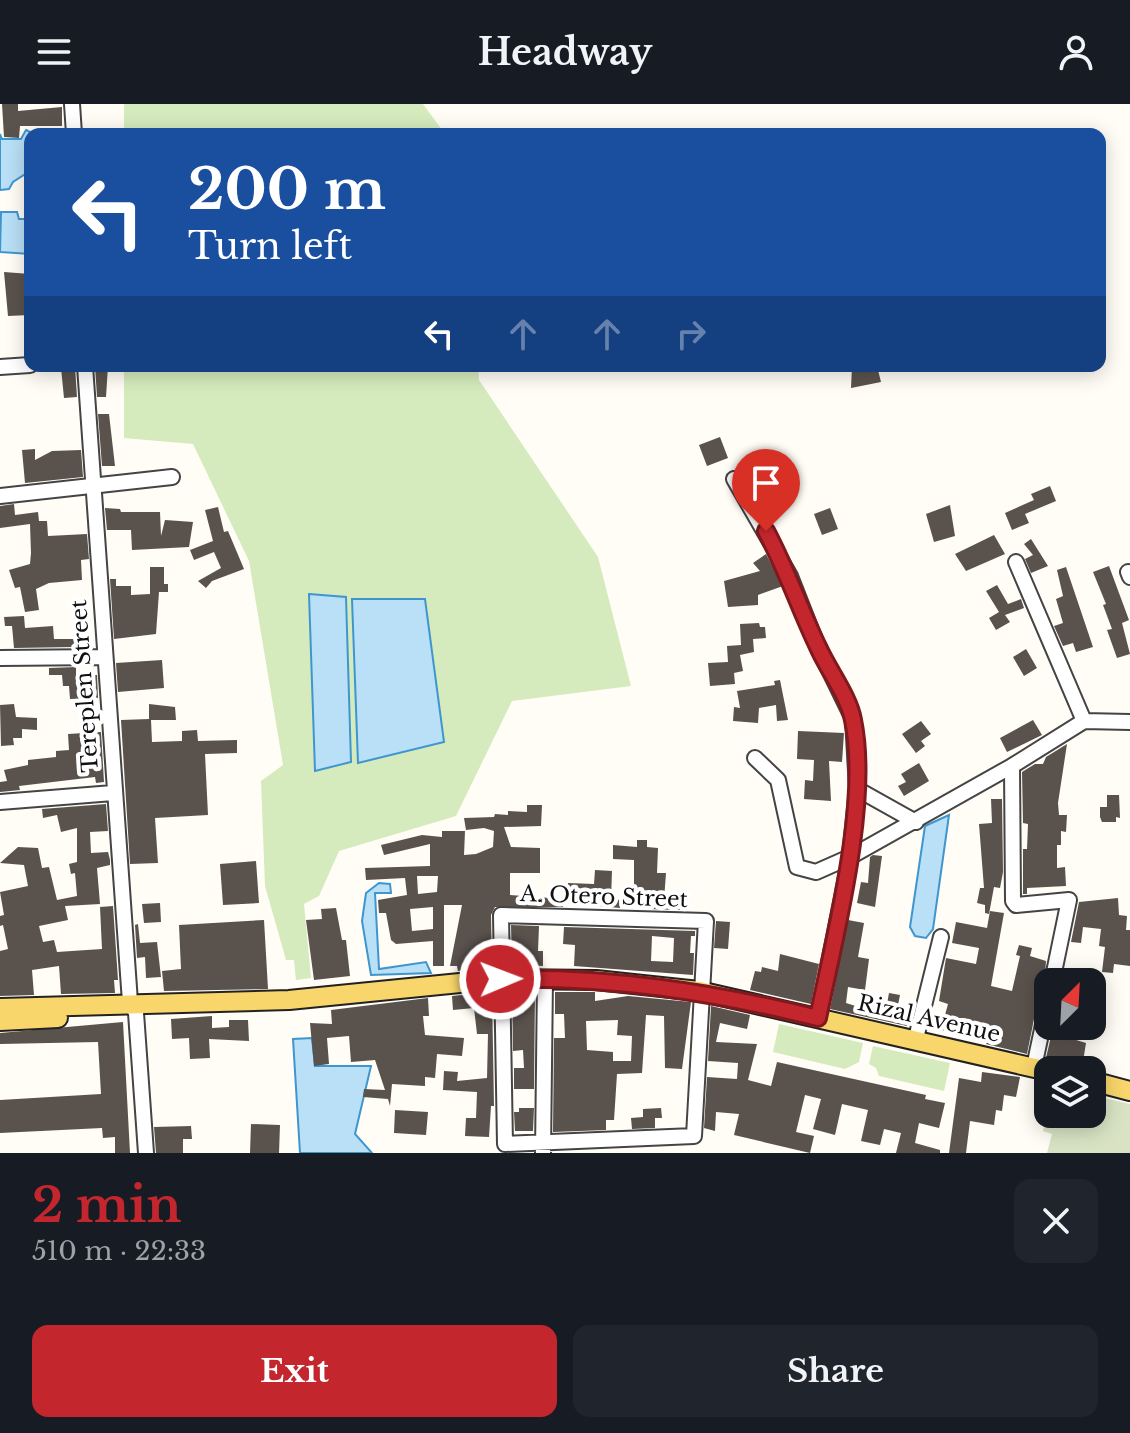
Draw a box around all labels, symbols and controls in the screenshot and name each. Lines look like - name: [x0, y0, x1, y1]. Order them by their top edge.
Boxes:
- icon: menu: [32, 30, 76, 74]
- text: Headway: [478, 30, 652, 75]
- icon: person: [1054, 30, 1098, 74]
- text: 200 m: [188, 155, 386, 224]
- icon: left: [56, 160, 160, 264]
- text: Turn left: [188, 224, 352, 269]
- icon: left: [417, 312, 461, 356]
- icon: ahead: [501, 312, 545, 356]
- icon: ahead: [585, 312, 629, 356]
- icon: right: [669, 312, 713, 356]
- pin: [732, 449, 800, 531]
- icon: arrive: [744, 461, 788, 505]
- street label: Tereplen Street: [65, 598, 104, 773]
- street label: A. Otero Street: [519, 880, 689, 913]
- position arrow: [458, 937, 542, 1021]
- north arrow: [1034, 968, 1106, 1040]
- map controls: [1034, 968, 1106, 1128]
- street label: Rizal Avenue: [855, 989, 1003, 1048]
- button: layers: [1034, 1056, 1106, 1128]
- text: 2 min: [32, 1175, 181, 1235]
- button: close: [1014, 1179, 1098, 1263]
- text: 510 m · 22:33: [32, 1235, 206, 1267]
- button: Exit: [32, 1325, 557, 1417]
- button: Share: [573, 1325, 1098, 1417]

